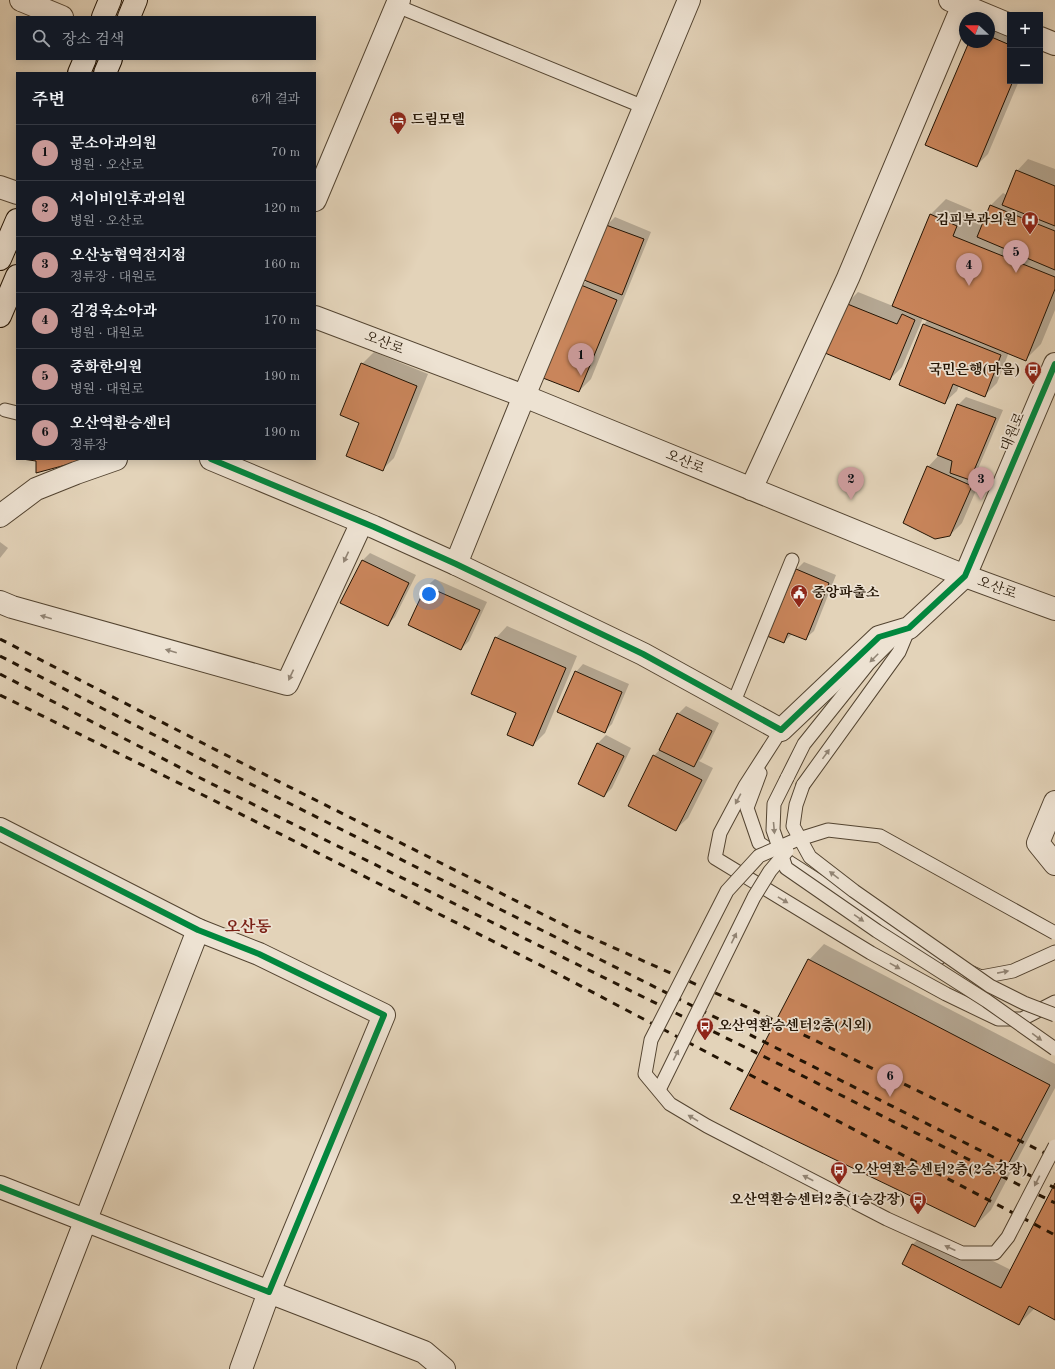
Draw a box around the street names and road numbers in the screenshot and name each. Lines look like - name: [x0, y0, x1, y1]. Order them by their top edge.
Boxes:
- street label: 오산로: [363, 328, 406, 357]
- street label: 대원로: [998, 410, 1028, 453]
- street label: 오산로: [664, 447, 707, 476]
- street label: 오산로: [976, 574, 1019, 602]

